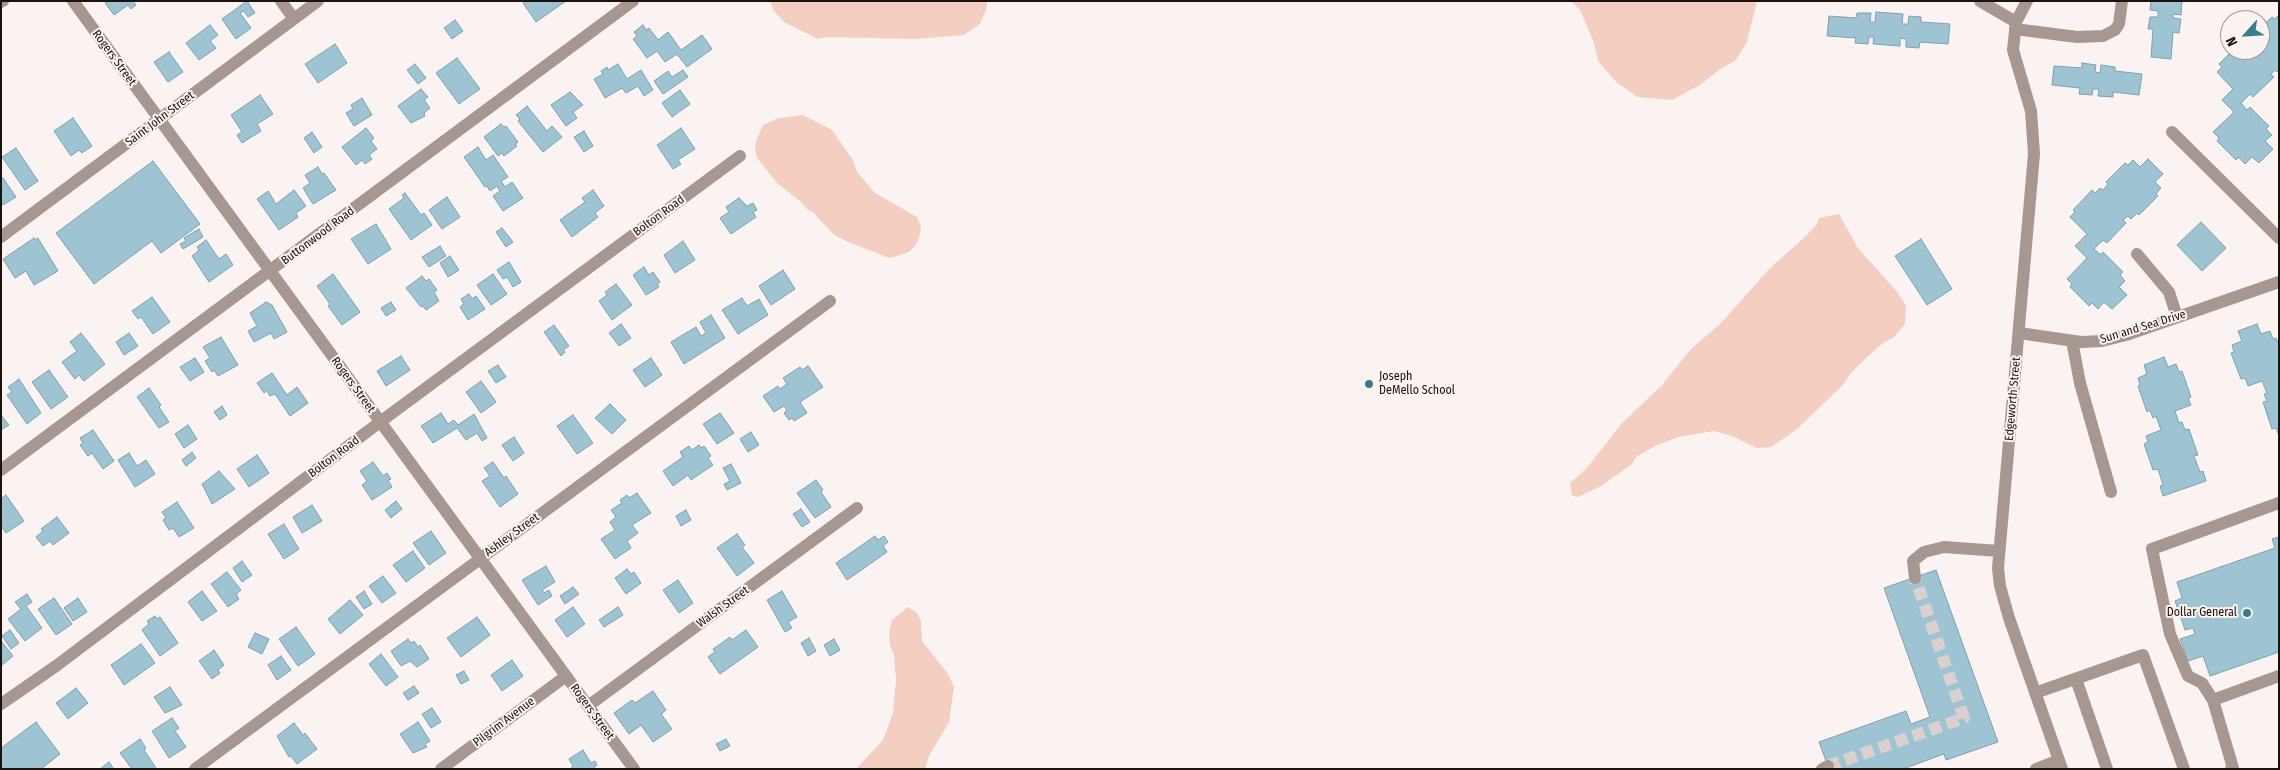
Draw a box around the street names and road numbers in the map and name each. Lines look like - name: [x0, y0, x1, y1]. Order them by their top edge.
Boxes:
- street label: Rogers Street: [89, 27, 139, 89]
- street label: Saint John Street: [123, 88, 197, 150]
- street label: Bolton Road: [630, 193, 688, 239]
- street label: Buttonwood Road: [279, 204, 357, 268]
- street label: Sun and Sea Drive: [2098, 307, 2188, 347]
- street label: Rogers Street: [328, 354, 378, 416]
- street label: Edgeworth Street: [2002, 356, 2024, 442]
- street label: Bolton Road: [306, 433, 362, 481]
- street label: Ashley Street: [482, 510, 542, 560]
- street label: Walsh Street: [694, 583, 752, 631]
- street label: Rogers Street: [567, 681, 617, 743]
- street label: Pilgrim Avenue: [470, 694, 538, 750]

